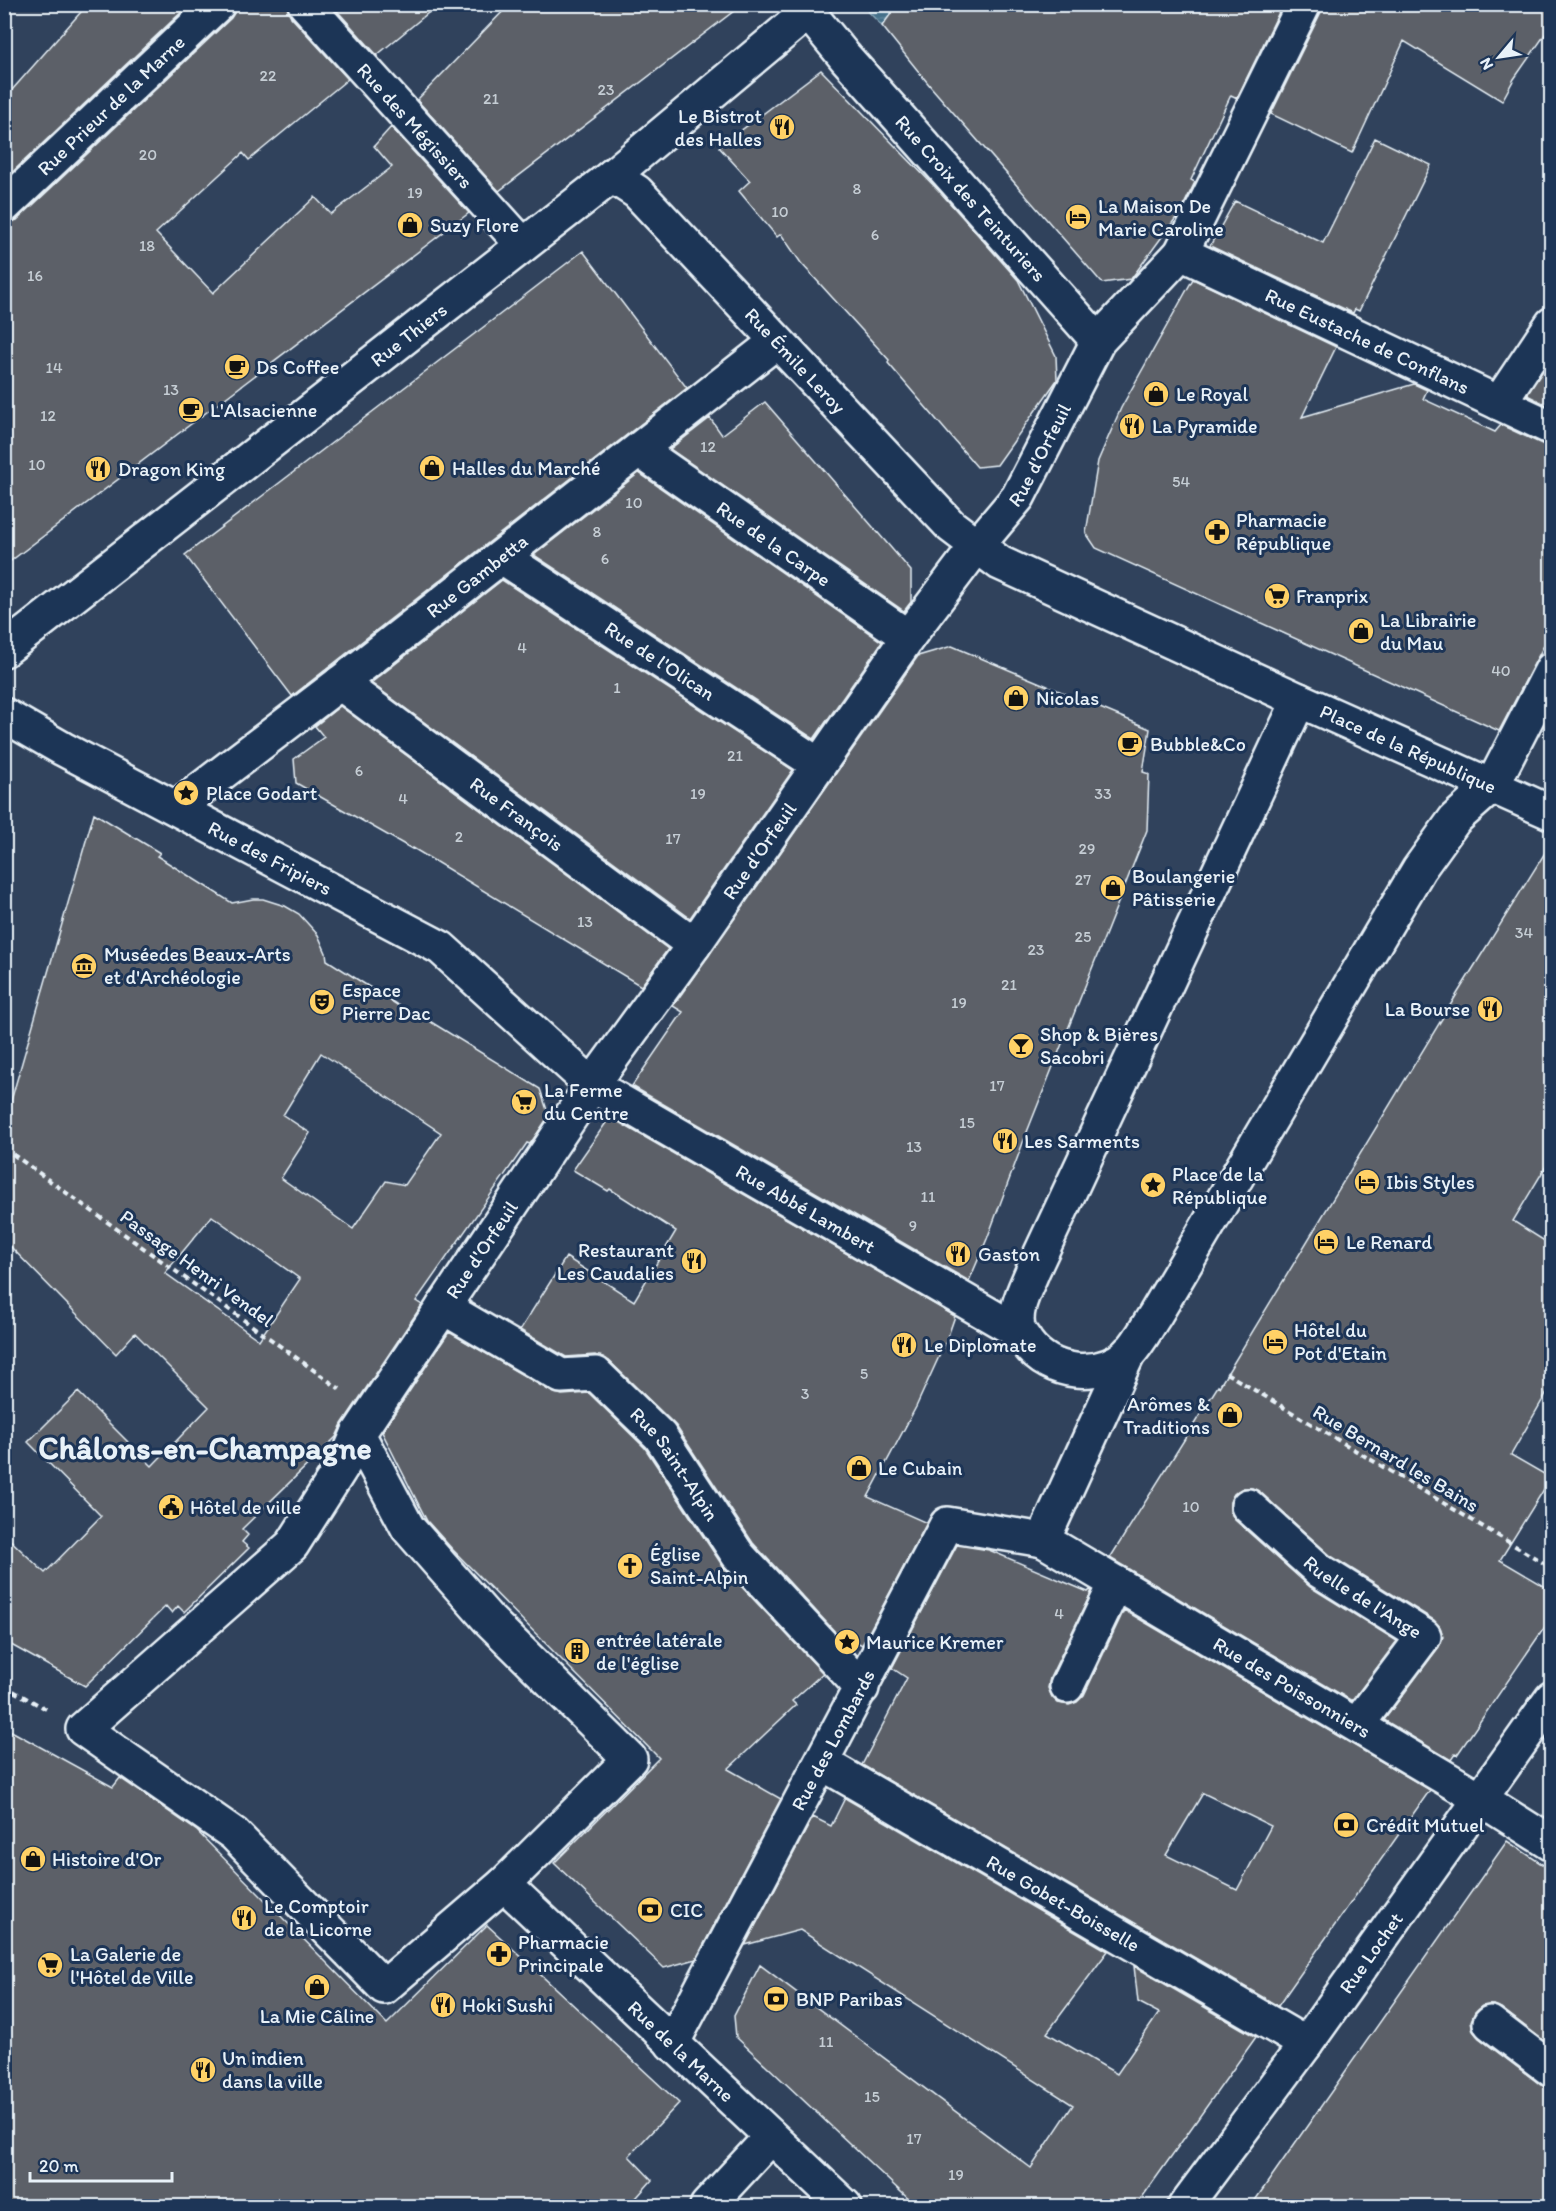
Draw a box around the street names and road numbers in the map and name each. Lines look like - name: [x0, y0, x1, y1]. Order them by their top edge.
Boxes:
- street label: Rue Prieur de la Marne: [32, 30, 190, 180]
- street label: Rue des Mégissiers: [352, 58, 478, 194]
- street label: Rue Croix des Teinturiers: [890, 110, 1051, 287]
- street label: Rue Eustache de Conflans: [1261, 282, 1473, 399]
- street label: Rue Thiers: [366, 297, 452, 372]
- street label: Rue Émile Leroy: [740, 302, 852, 419]
- street label: Rue d'Orfeuil: [1003, 399, 1076, 512]
- street label: Rue de la Carpe: [712, 496, 835, 592]
- street label: Rue Gambetta: [421, 529, 533, 623]
- street label: Rue de l'Olican: [600, 616, 720, 706]
- street label: Place de la République: [1316, 699, 1500, 799]
- street label: Rue François: [465, 771, 568, 856]
- street label: Rue d'Orfeuil: [717, 798, 802, 904]
- street label: Rue des Fripiers: [204, 816, 336, 900]
- street label: Rue Abbé Lambert: [732, 1159, 880, 1258]
- street label: Rue d'Orfeuil: [440, 1196, 523, 1303]
- street label: Passage Henri Vendel: [116, 1204, 279, 1332]
- street label: Rue Bernard les Bains: [1309, 1399, 1483, 1517]
- street label: Rue Saint-Alpin: [625, 1402, 724, 1526]
- street label: Ruelle de l'Ange: [1299, 1550, 1426, 1644]
- street label: Rue des Poissonniers: [1209, 1631, 1375, 1743]
- street label: Rue des Lombards: [786, 1665, 880, 1814]
- street label: Rue Gobet-Boisselle: [982, 1849, 1144, 1957]
- street label: Rue Lochet: [1334, 1908, 1408, 1998]
- street label: Rue de la Marne: [623, 1995, 739, 2107]

